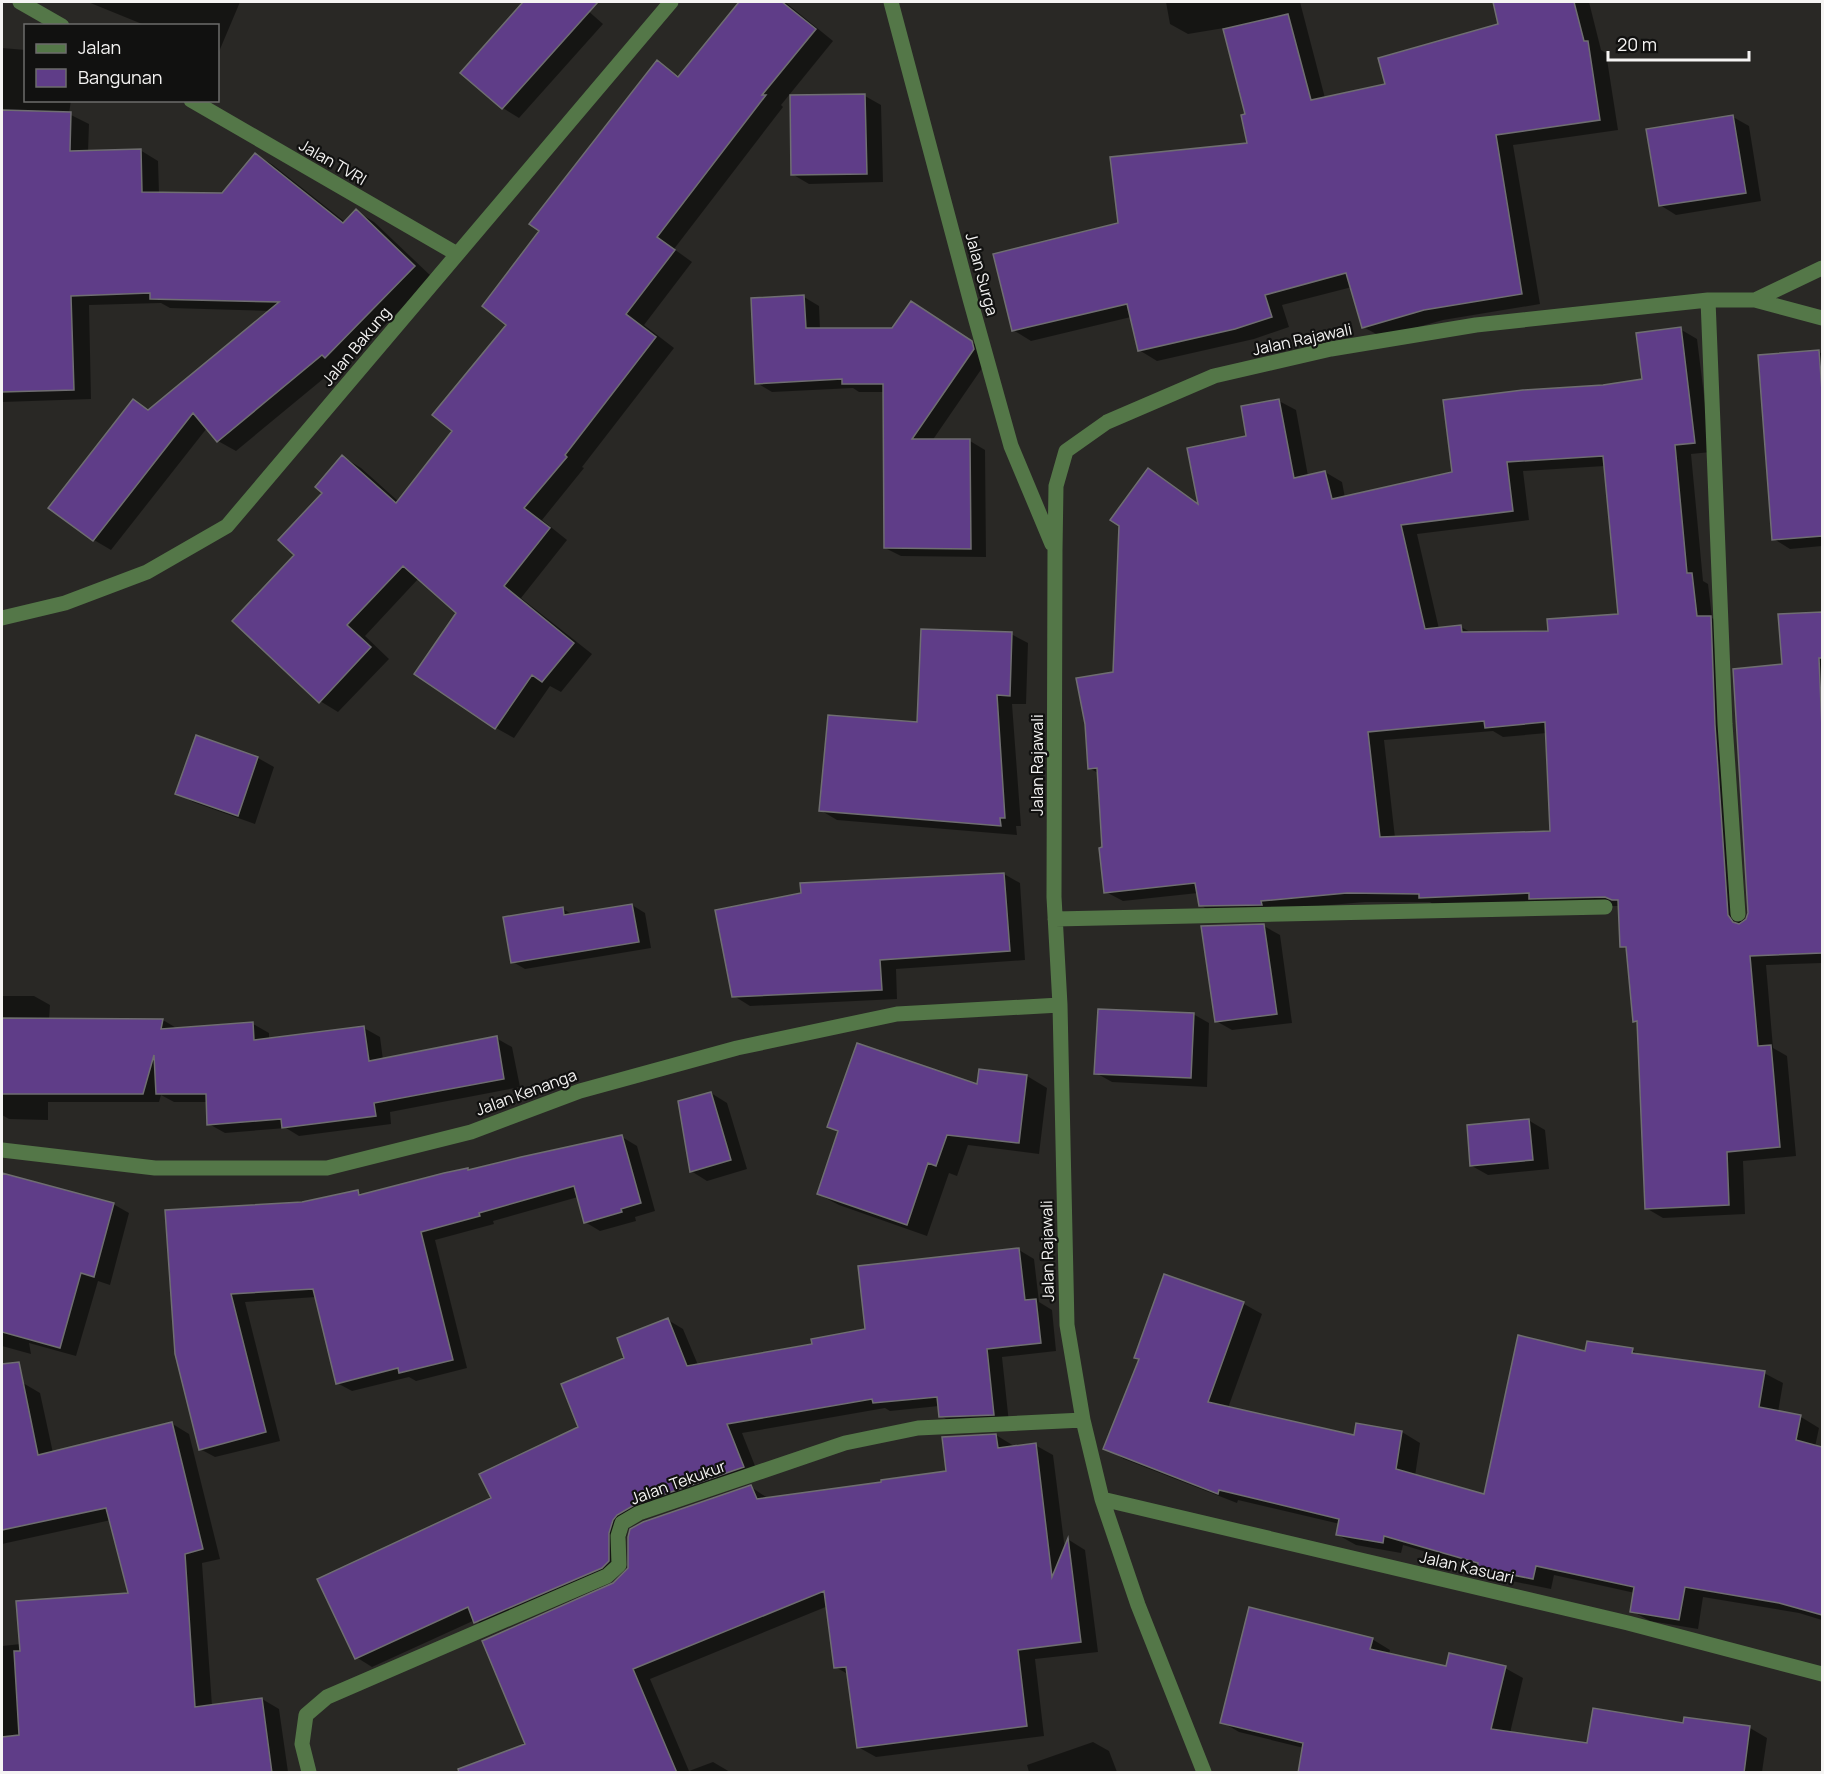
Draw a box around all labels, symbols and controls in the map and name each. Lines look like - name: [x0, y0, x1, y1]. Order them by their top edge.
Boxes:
- legend: [24, 24, 219, 102]
- scale bar: [1608, 24, 1749, 62]
- text: 20 m: [1617, 32, 1657, 56]
- text: Jalan: [78, 35, 121, 59]
- text: Bangunan: [78, 65, 162, 89]
- street label: Jalan TVRI: [295, 134, 371, 190]
- street label: Jalan Surga: [960, 230, 1004, 318]
- street label: Jalan Bakung: [316, 302, 396, 390]
- street label: Jalan Rajawali: [1250, 318, 1354, 360]
- street label: Jalan Rajawali: [1026, 714, 1048, 816]
- street label: Jalan Kenanga: [473, 1064, 579, 1120]
- street label: Jalan Rajawali: [1035, 1200, 1059, 1302]
- street label: Jalan Tekukur: [627, 1455, 729, 1509]
- street label: Jalan Kasuari: [1418, 1545, 1516, 1589]

